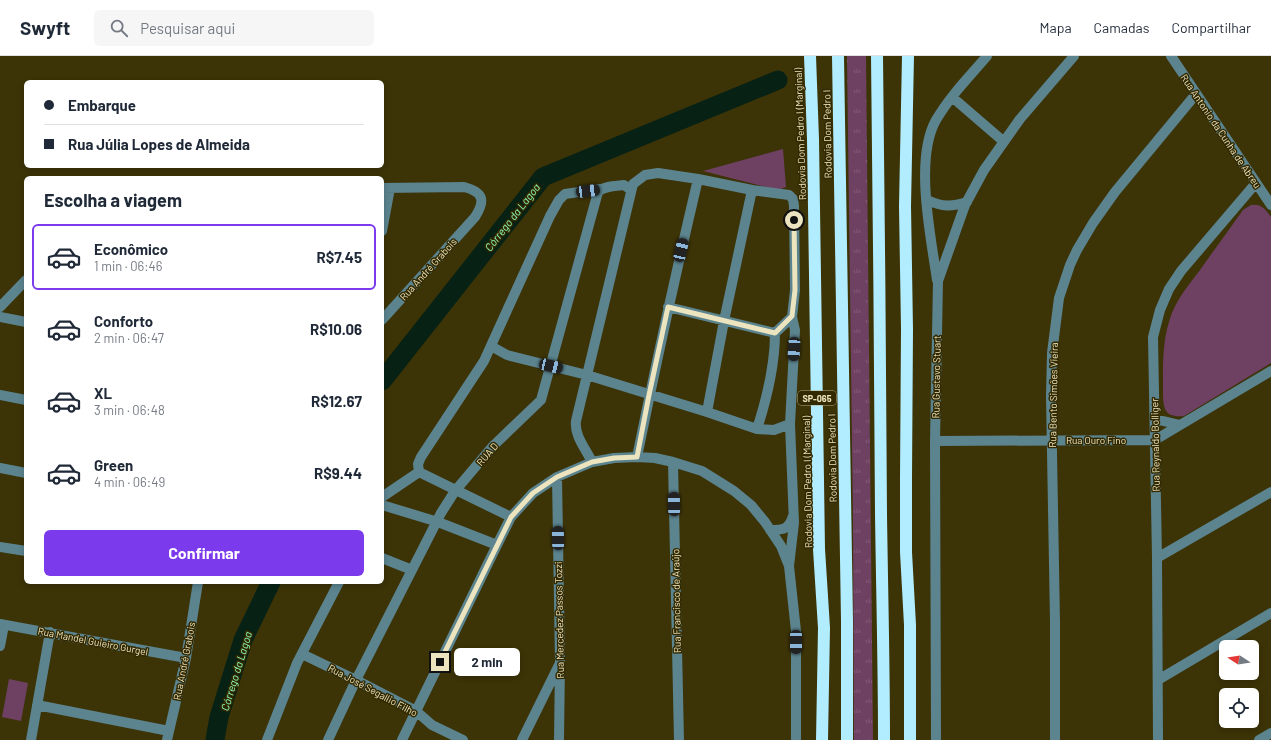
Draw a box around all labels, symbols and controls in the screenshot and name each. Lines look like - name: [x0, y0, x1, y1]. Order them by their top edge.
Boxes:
- search box: [94, 10, 374, 46]
- text: Swyft: [20, 16, 70, 39]
- icon: search: [108, 17, 130, 39]
- text: Pesquisar aqui: [140, 19, 235, 37]
- text: Mapa: [1040, 19, 1072, 36]
- text: Camadas: [1094, 19, 1149, 36]
- text: Compartilhar: [1171, 19, 1251, 36]
- street label: Rodovia Dom Pedro I (Marginal): [792, 67, 808, 200]
- street label: Rua Antonio da Cunha de Abreu: [1178, 72, 1264, 190]
- street label: Rodovia Dom Pedro I: [820, 90, 834, 178]
- text: Embarque: [68, 96, 136, 114]
- text: Rua Júlia Lopes de Almeida: [68, 135, 250, 153]
- water label: Córrego da Lagoa: [482, 180, 543, 253]
- car: [575, 184, 601, 198]
- text: Escolha a viagem: [44, 189, 182, 211]
- route start: [785, 211, 803, 229]
- street label: Rua André Grabois: [397, 235, 459, 303]
- car: [672, 237, 690, 263]
- icon: car: [46, 239, 82, 275]
- text: Econômico: [94, 240, 168, 258]
- text: R$7.45: [317, 248, 362, 266]
- text: 1 min · 06:46: [94, 258, 162, 274]
- icon: car: [46, 311, 82, 347]
- text: Conforto: [94, 312, 153, 330]
- text: R$10.06: [310, 320, 362, 338]
- text: 2 min · 06:47: [94, 330, 164, 346]
- street label: Rua Gustavo Stuart: [929, 335, 943, 419]
- car: [787, 337, 801, 361]
- street label: Rua Bento Simões Vieira: [1046, 342, 1060, 448]
- car: [538, 357, 564, 375]
- icon: car: [46, 383, 82, 419]
- text: XL: [94, 384, 112, 402]
- road number: SP-065: [798, 391, 836, 405]
- text: R$12.67: [311, 392, 362, 410]
- street label: Rua Reynaldo Bolliger: [1148, 398, 1162, 492]
- text: 3 min · 06:48: [94, 402, 165, 418]
- street label: Rodovia Dom Pedro I: [825, 414, 839, 502]
- street label: Rodovia Dom Pedro I (Marginal): [800, 415, 814, 548]
- street label: Rua Ouro Fino: [1066, 434, 1126, 446]
- street label: RUA D: [474, 440, 500, 468]
- icon: car: [46, 455, 82, 491]
- text: Green: [94, 456, 133, 474]
- text: R$9.44: [314, 464, 362, 482]
- text: 4 min · 06:49: [94, 474, 165, 490]
- car: [668, 492, 680, 516]
- car: [552, 526, 564, 550]
- button: Confirmar: [44, 530, 364, 576]
- street label: Rua Francisco de Araújo: [669, 549, 683, 653]
- street label: Rua Mercedez Passos Tozzi: [552, 561, 566, 679]
- street label: Rua André Grabois: [171, 621, 198, 701]
- street label: Rua Mandel Guieiro Gurgel: [37, 624, 149, 658]
- water label: Córrego da Lagoa: [218, 630, 254, 712]
- car: [790, 630, 802, 654]
- north arrow: [1219, 640, 1259, 680]
- map controls: [1219, 640, 1259, 728]
- callout: 2 min: [454, 648, 520, 676]
- route end: [431, 653, 449, 671]
- text: 2 min: [471, 654, 503, 670]
- street label: Rua José Segallio Filho: [326, 661, 420, 719]
- button: locate: [1219, 688, 1259, 728]

